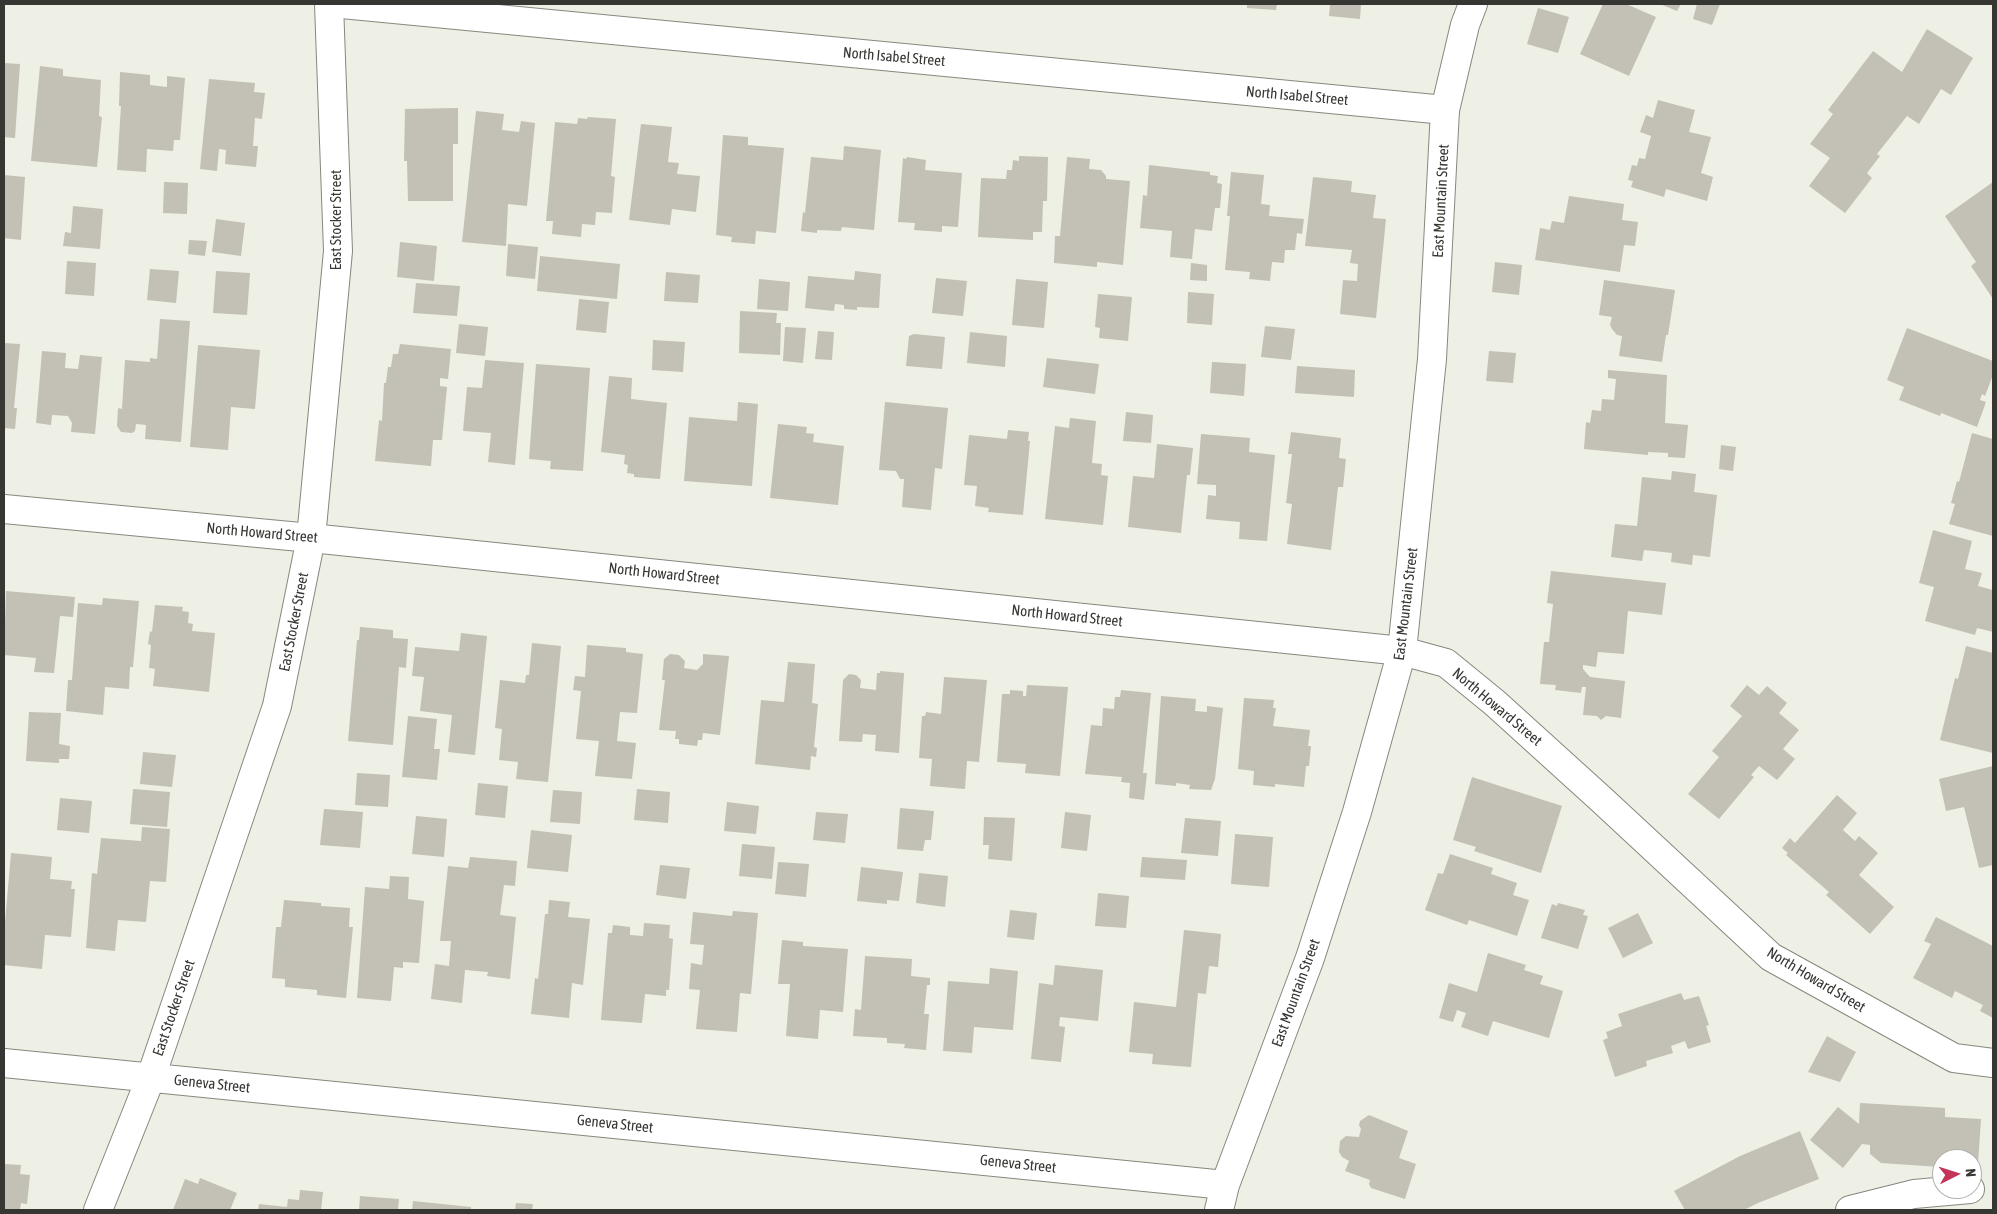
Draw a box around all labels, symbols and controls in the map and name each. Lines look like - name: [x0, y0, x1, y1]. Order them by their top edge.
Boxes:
- street label: North Isabel Street: [842, 44, 946, 70]
- street label: North Isabel Street: [1245, 83, 1349, 109]
- street label: East Mountain Street: [1429, 144, 1453, 258]
- street label: East Stocker Street: [327, 170, 345, 270]
- street label: North Howard Street: [206, 519, 318, 547]
- street label: East Mountain Street: [1390, 547, 1422, 661]
- street label: North Howard Street: [608, 559, 720, 589]
- street label: East Stocker Street: [276, 571, 312, 673]
- street label: North Howard Street: [1011, 601, 1123, 631]
- street label: North Howard Street: [1448, 664, 1546, 750]
- street label: East Mountain Street: [1268, 937, 1324, 1049]
- street label: North Howard Street: [1763, 944, 1869, 1016]
- street label: East Stocker Street: [149, 958, 199, 1058]
- street label: Geneva Street: [173, 1071, 251, 1097]
- street label: Geneva Street: [576, 1111, 654, 1137]
- north arrow: [1932, 1149, 1982, 1199]
- street label: Geneva Street: [979, 1151, 1057, 1177]
- text: N: [1963, 1168, 1979, 1178]

